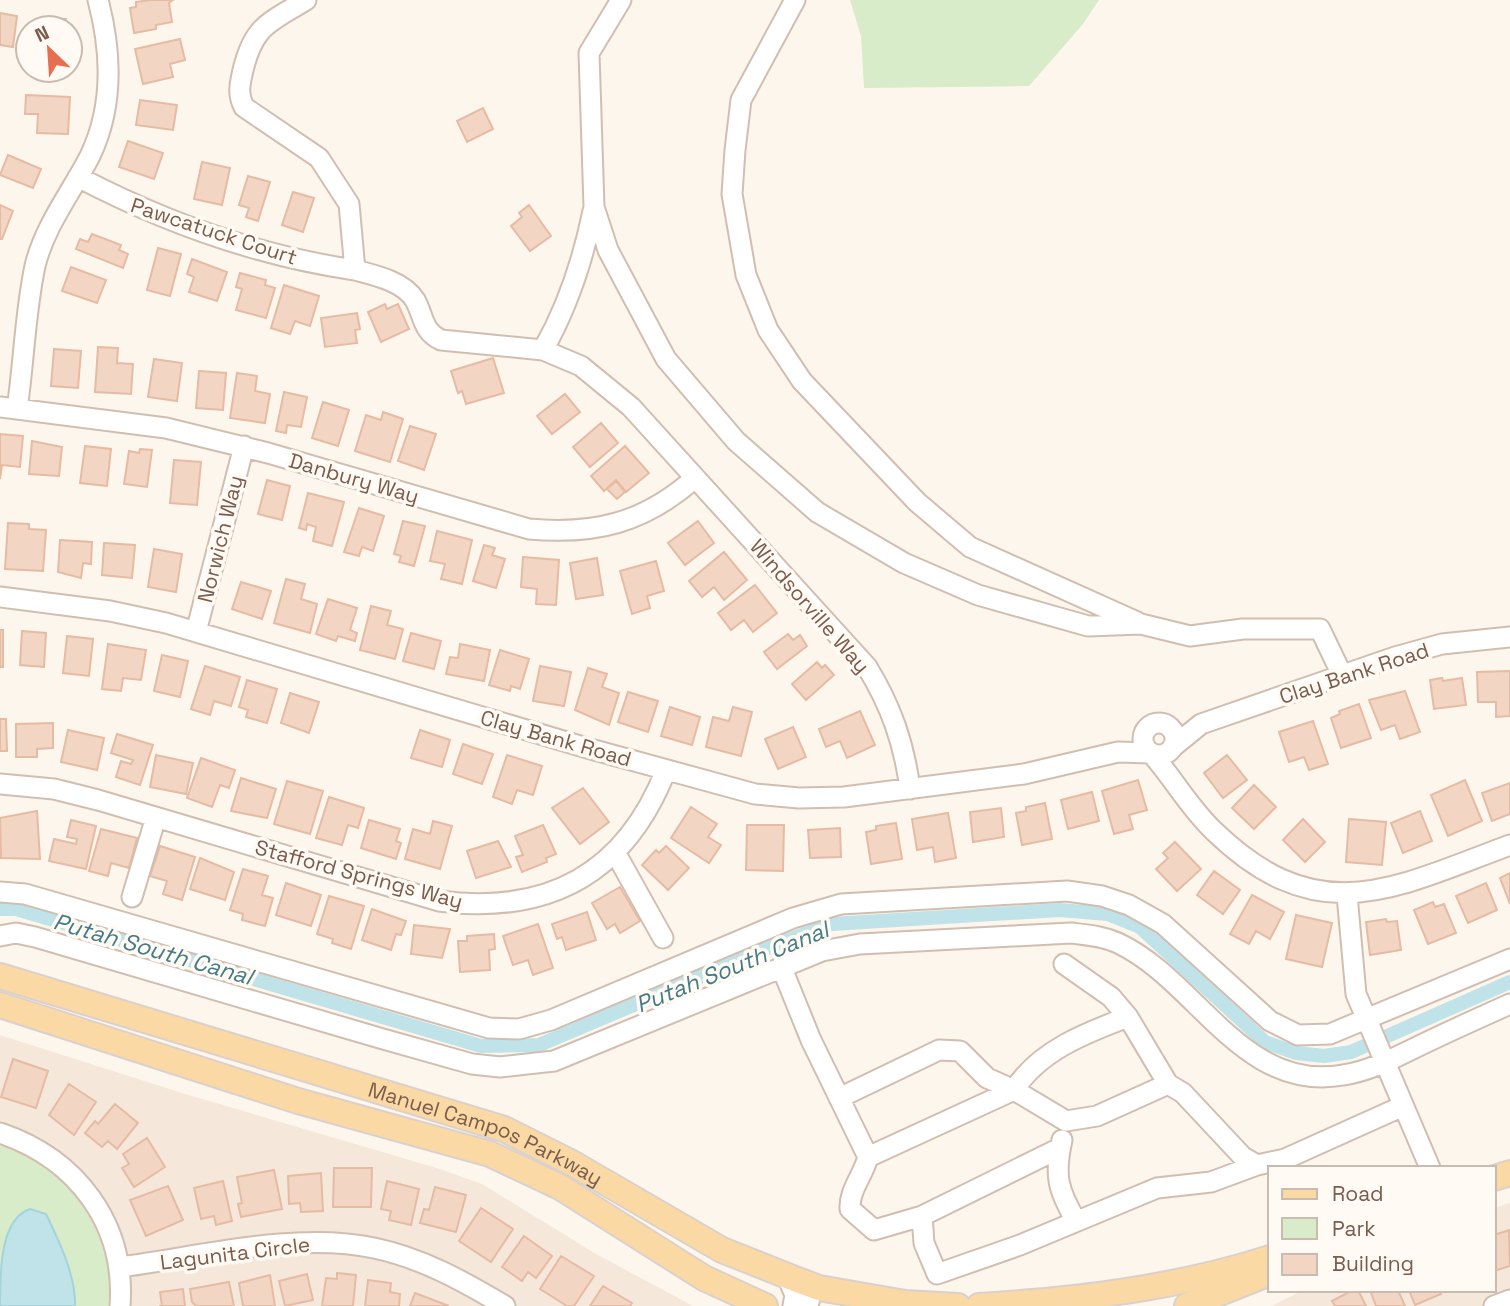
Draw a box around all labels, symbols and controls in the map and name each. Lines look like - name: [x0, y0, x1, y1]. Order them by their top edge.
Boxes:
- north arrow: [14, 14, 84, 84]
- text: N: [31, 20, 53, 48]
- street label: Pawcatuck Court: [127, 191, 301, 271]
- street label: Danbury Way: [286, 447, 422, 509]
- street label: Norwich Way: [191, 473, 249, 605]
- street label: Windsorville Way: [744, 533, 876, 679]
- street label: Clay Bank Road: [1276, 636, 1432, 710]
- street label: Clay Bank Road: [477, 704, 635, 772]
- street label: Stafford Springs Way: [252, 833, 466, 915]
- water label: Putah South Canal: [50, 906, 258, 992]
- water label: Putah South Canal: [631, 914, 835, 1019]
- street label: Manuel Campos Parkway: [365, 1075, 608, 1191]
- legend: [1268, 1166, 1496, 1292]
- text: Road: [1332, 1180, 1384, 1207]
- text: Park: [1332, 1215, 1376, 1242]
- street label: Lagunita Circle: [158, 1230, 312, 1276]
- text: Building: [1332, 1250, 1414, 1277]

